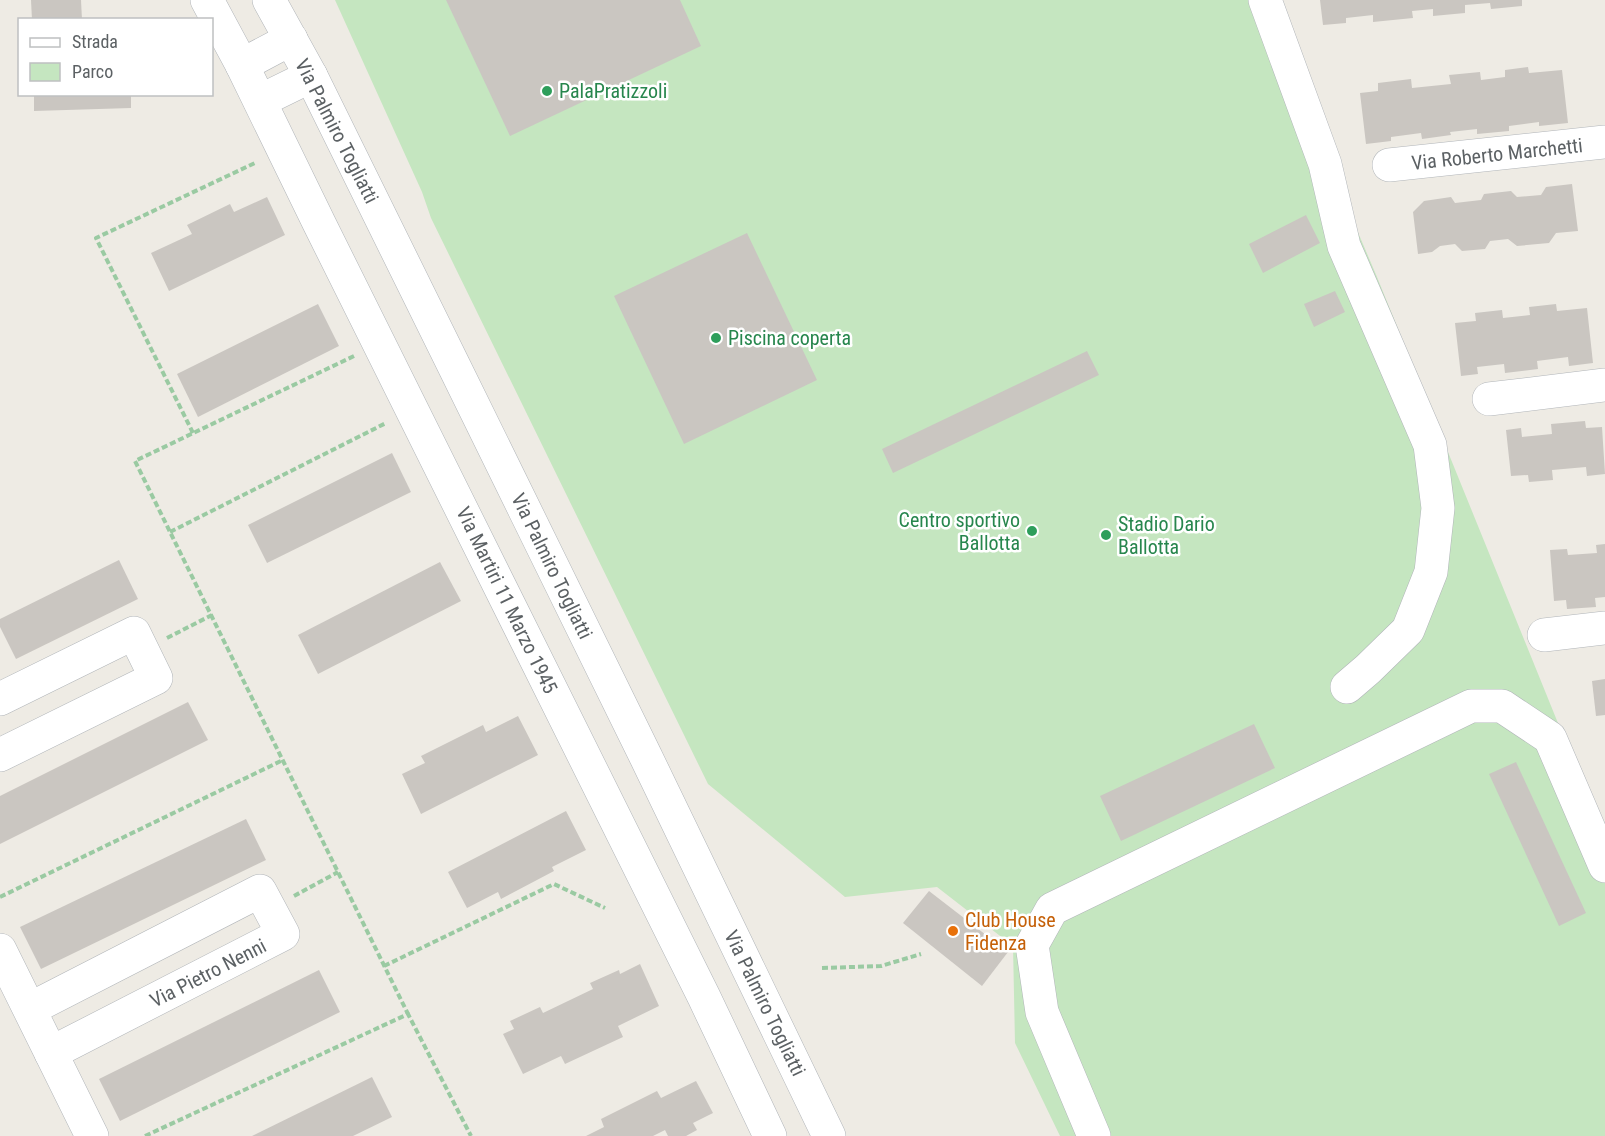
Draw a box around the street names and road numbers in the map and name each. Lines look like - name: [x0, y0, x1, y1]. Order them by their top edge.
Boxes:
- street label: Via Palmiro Togliatti: [290, 55, 384, 207]
- street label: Via Roberto Marchetti: [1410, 133, 1584, 175]
- street label: Via Palmiro Togliatti: [506, 489, 598, 643]
- street label: Via Martiri 11 Marzo 1945: [451, 503, 563, 697]
- street label: Via Palmiro Togliatti: [719, 926, 811, 1080]
- street label: Via Pietro Nenni: [146, 933, 270, 1013]

